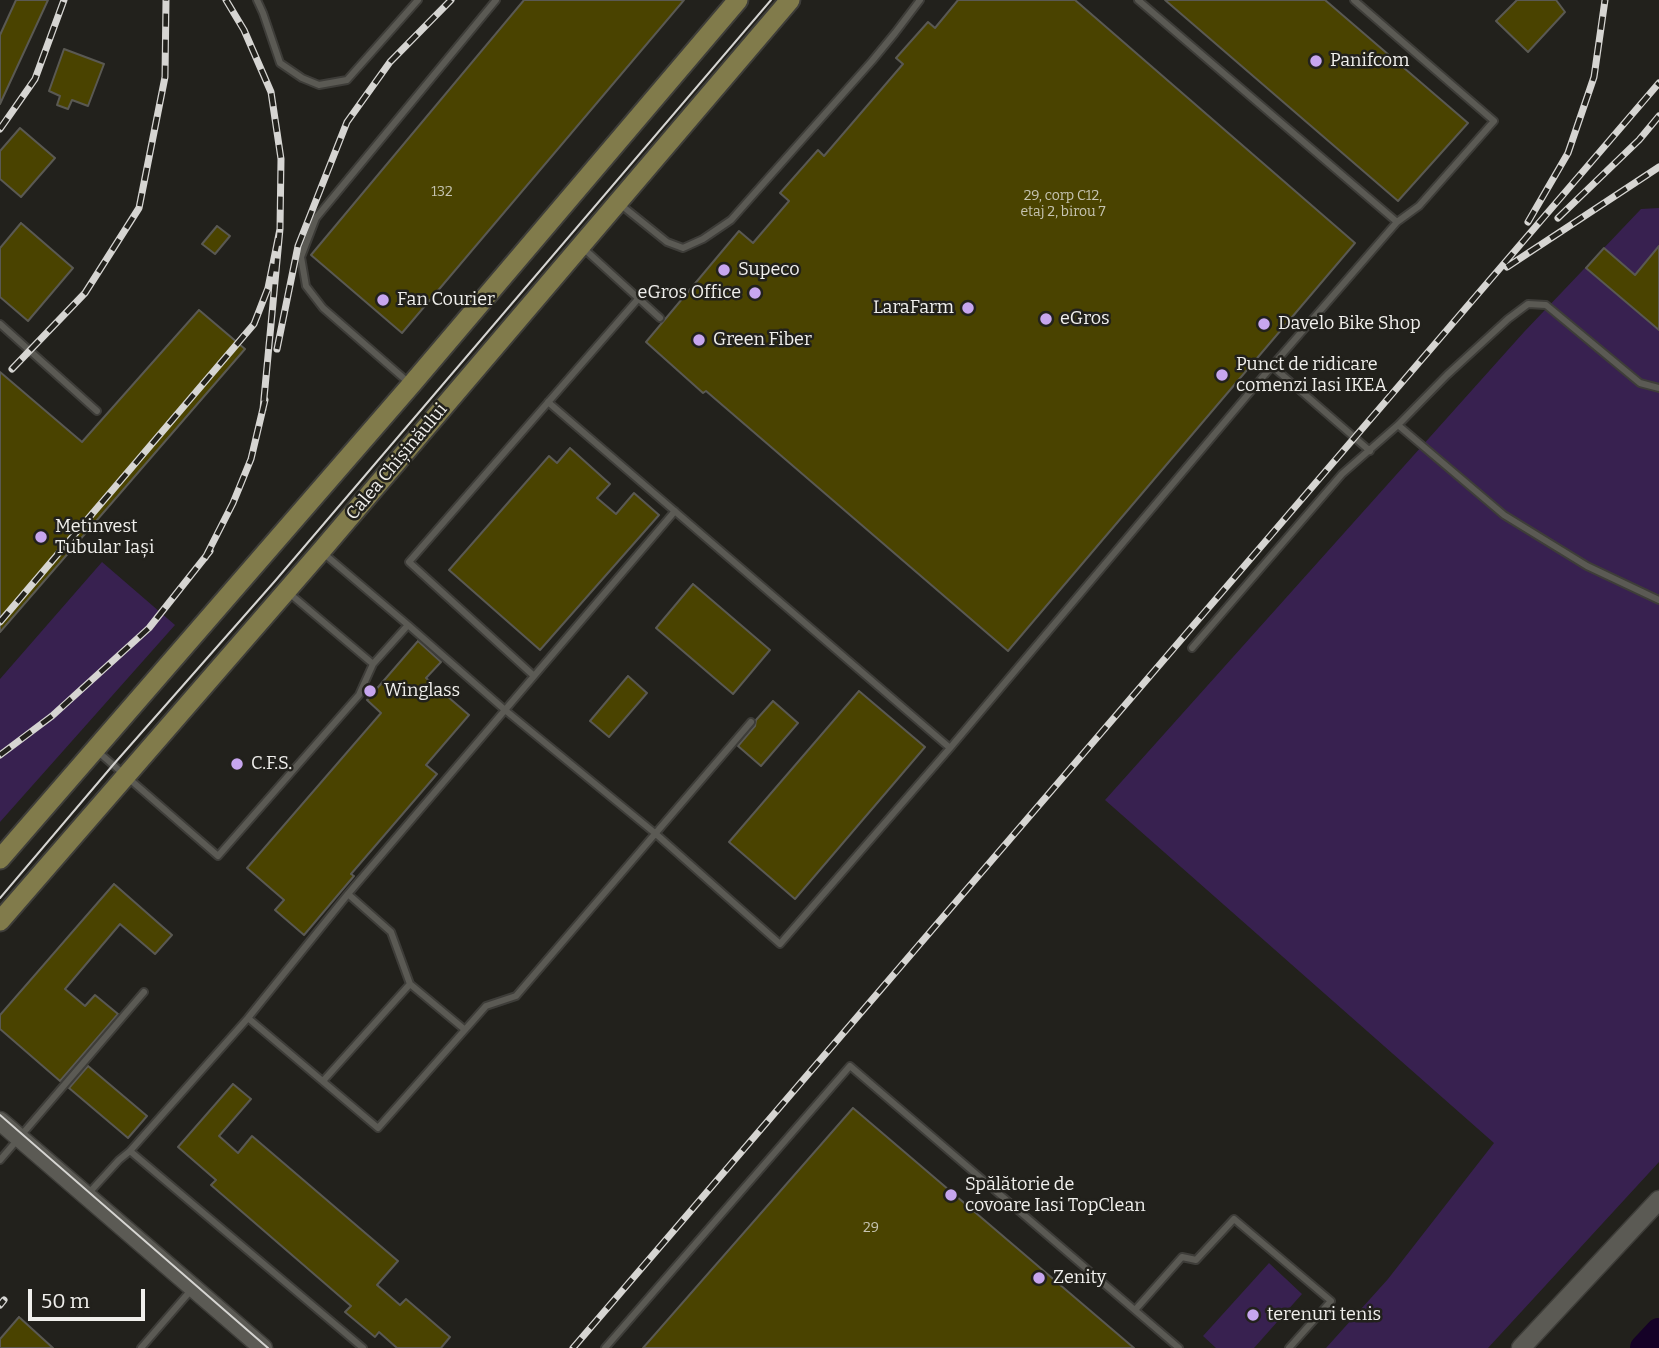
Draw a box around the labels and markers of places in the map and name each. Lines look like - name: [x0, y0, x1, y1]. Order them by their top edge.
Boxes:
- place label: Panifcom: [1330, 50, 1409, 72]
- marker: Panifcom: [1308, 53, 1324, 69]
- place label: Supeco: [738, 259, 799, 281]
- marker: Supeco: [716, 262, 732, 278]
- place label: eGros Office: [638, 282, 741, 304]
- marker: eGros Office: [747, 285, 763, 301]
- place label: Fan Courier: [397, 289, 495, 311]
- marker: Fan Courier: [375, 292, 391, 308]
- place label: LaraFarm: [873, 297, 954, 319]
- marker: LaraFarm: [960, 300, 976, 316]
- place label: eGros: [1060, 308, 1110, 330]
- marker: eGros: [1038, 311, 1054, 327]
- place label: Davelo Bike Shop: [1278, 313, 1421, 335]
- marker: Davelo Bike Shop: [1256, 316, 1272, 332]
- place label: Green Fiber: [713, 329, 812, 351]
- marker: Green Fiber: [691, 332, 707, 348]
- place label: Punct de ridicare comenzi Iasi IKEA: [1236, 354, 1387, 396]
- marker: Punct de ridicare comenzi Iasi IKEA: [1214, 367, 1230, 383]
- place label: Metinvest Tubular Iași: [55, 516, 154, 558]
- marker: Metinvest Tubular Iași: [33, 529, 49, 545]
- place label: Winglass: [384, 680, 460, 702]
- marker: Winglass: [362, 683, 378, 699]
- place label: C.F.S.: [251, 753, 292, 775]
- marker: C.F.S.: [229, 756, 245, 772]
- place label: Spălătorie de covoare Iasi TopClean: [965, 1174, 1146, 1216]
- marker: Spălătorie de covoare Iasi TopClean: [943, 1187, 959, 1203]
- place label: Zenity: [1053, 1267, 1106, 1289]
- marker: Zenity: [1031, 1270, 1047, 1286]
- place label: terenuri tenis: [1267, 1304, 1381, 1326]
- marker: terenuri tenis: [1245, 1307, 1261, 1323]

